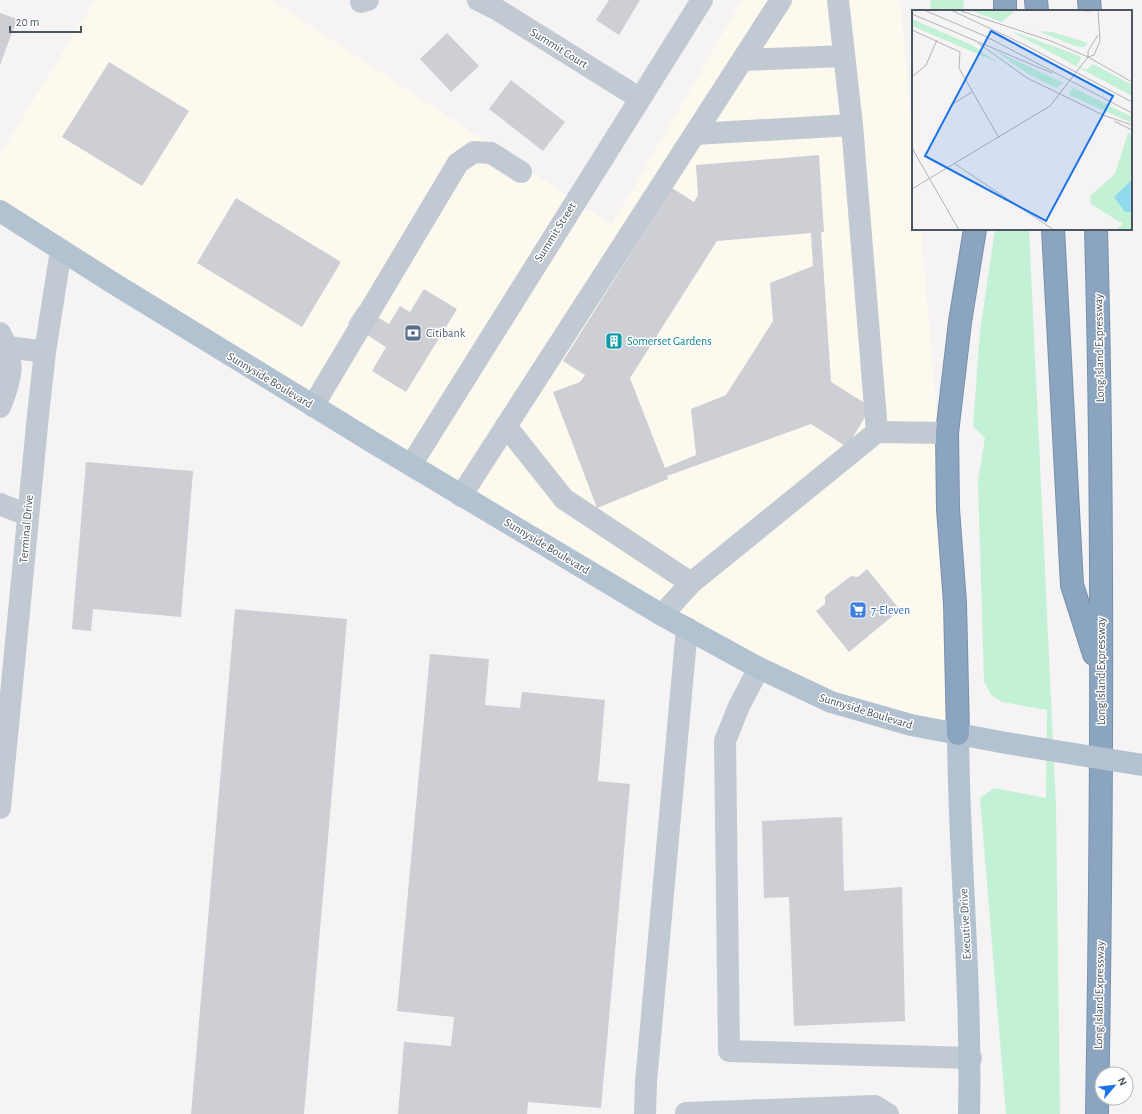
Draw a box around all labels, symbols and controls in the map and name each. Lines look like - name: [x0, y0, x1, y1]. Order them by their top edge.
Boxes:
- scale bar: [10, 8, 81, 34]
- inset map: [912, 10, 1132, 230]
- text: 20 m: [16, 16, 39, 28]
- street label: Summit Court: [528, 26, 590, 70]
- street label: Summit Street: [532, 200, 578, 264]
- street label: Long Island Expressway: [1092, 294, 1107, 402]
- bank icon: Citibank: [403, 323, 423, 343]
- place label: Citibank: [426, 327, 466, 339]
- building icon: Somerset Gardens: [604, 331, 624, 351]
- place label: Somerset Gardens: [627, 335, 712, 347]
- street label: Sunnyside Boulevard: [225, 350, 315, 411]
- street label: Terminal Drive: [17, 494, 35, 564]
- street label: Sunnyside Boulevard: [502, 516, 592, 577]
- supermarket icon: 7-Eleven: [848, 600, 868, 620]
- place label: 7-Eleven: [871, 604, 910, 616]
- street label: Long Island Expressway: [1095, 617, 1108, 725]
- street label: Sunnyside Boulevard: [818, 691, 914, 732]
- street label: Executive Drive: [957, 888, 973, 960]
- street label: Long Island Expressway: [1092, 941, 1107, 1049]
- north arrow: [1094, 1066, 1134, 1106]
- text: N: [1116, 1076, 1129, 1088]

